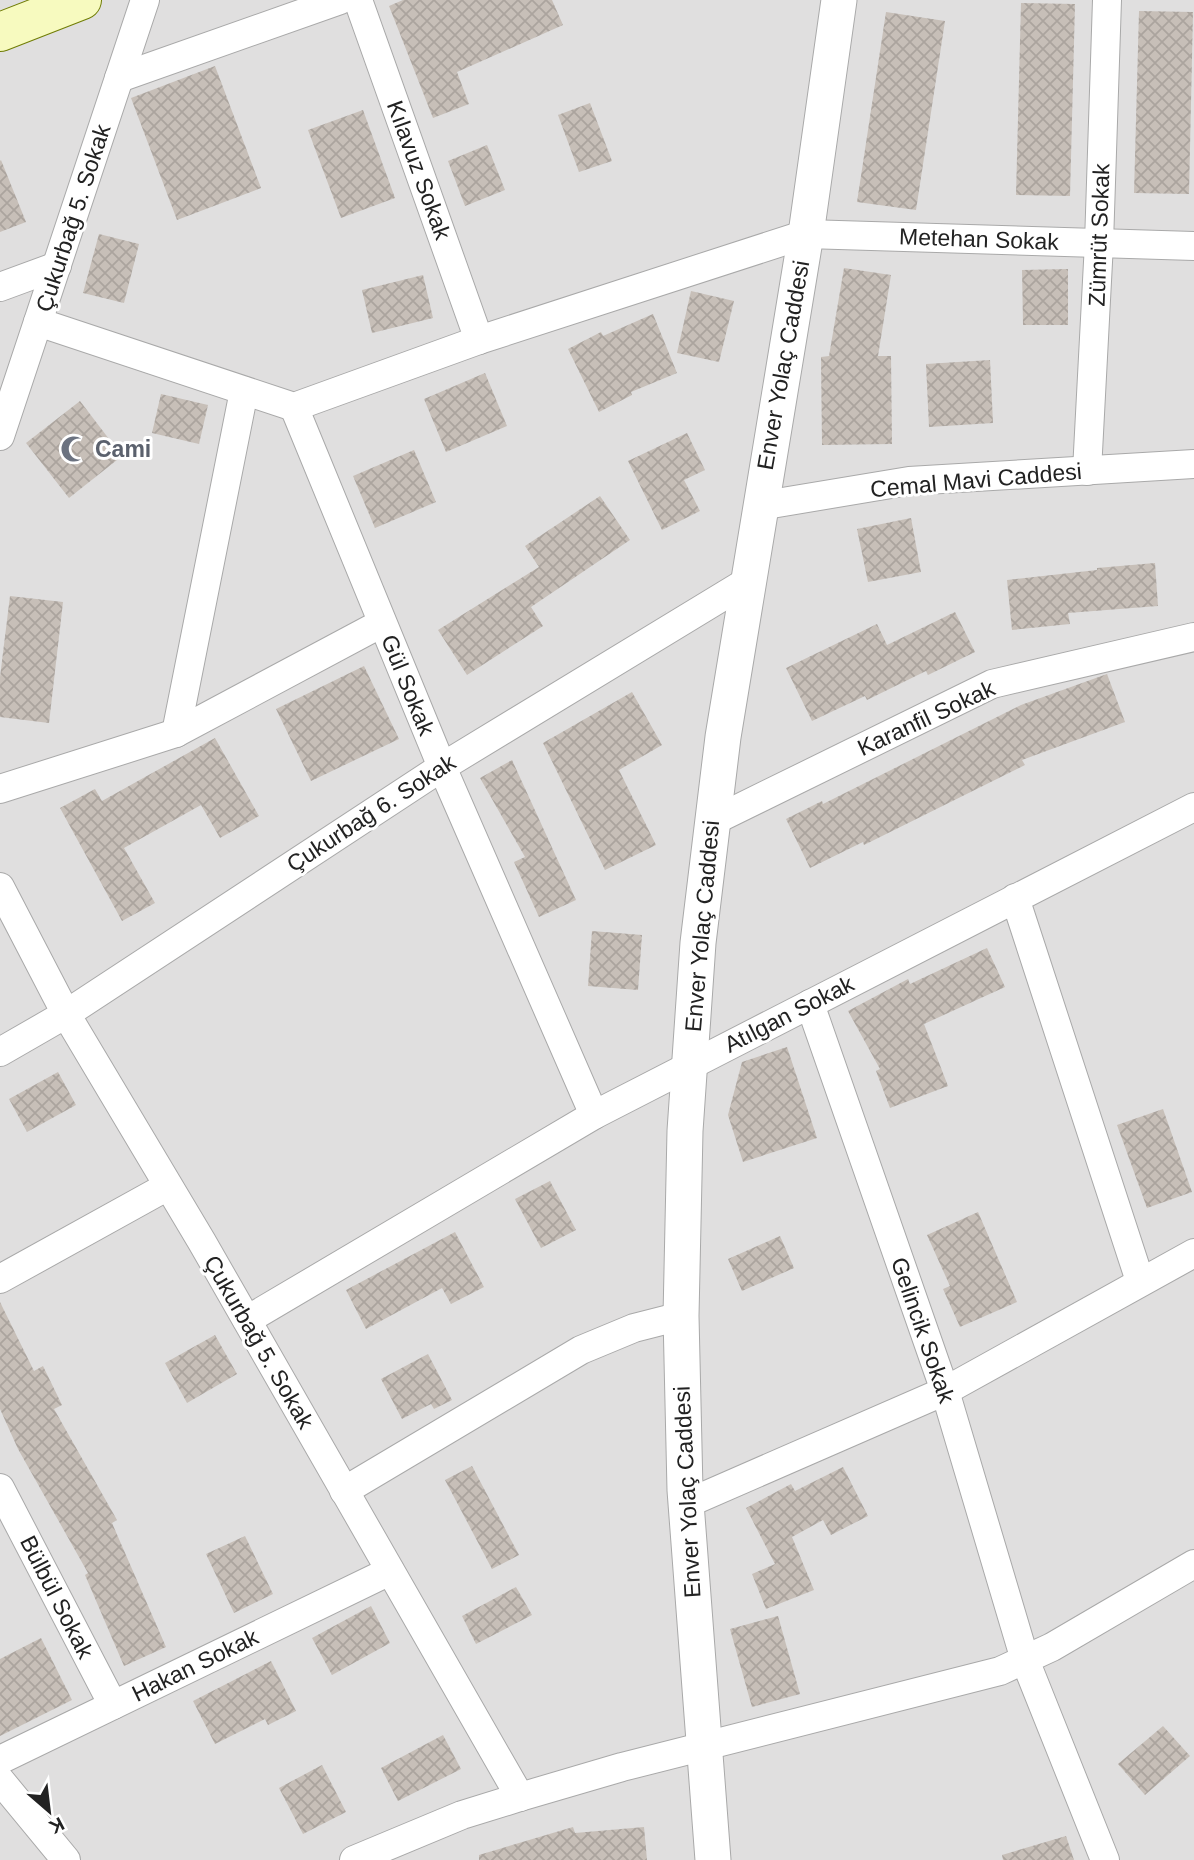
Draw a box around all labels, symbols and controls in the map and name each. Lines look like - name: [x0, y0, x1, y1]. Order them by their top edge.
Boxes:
- street label: Kılavuz Sokak: [382, 97, 456, 243]
- street label: Çukurbağ 5. Sokak: [30, 120, 116, 315]
- street label: Zümrüt Sokak: [1084, 163, 1115, 307]
- street label: Metehan Sokak: [899, 223, 1060, 255]
- street label: Enver Yolaç Caddesi: [752, 258, 814, 472]
- mosque icon: Cami: [59, 434, 89, 464]
- place label: Cami: [95, 436, 151, 462]
- street label: Cemal Mavi Caddesi: [869, 458, 1083, 502]
- street label: Gül Sokak: [376, 631, 440, 740]
- street label: Karanfil Sokak: [853, 675, 999, 761]
- street label: Çukurbağ 6. Sokak: [282, 749, 461, 877]
- street label: Enver Yolaç Caddesi: [680, 819, 724, 1033]
- street label: Atılgan Sokak: [720, 970, 859, 1058]
- street label: Çukurbağ 5. Sokak: [199, 1251, 319, 1434]
- street label: Gelincik Sokak: [886, 1254, 960, 1407]
- street label: Enver Yolaç Caddesi: [668, 1385, 706, 1599]
- street label: Bülbül Sokak: [15, 1531, 99, 1663]
- street label: Hakan Sokak: [128, 1623, 263, 1707]
- north arrow: [14, 1776, 84, 1846]
- text: K: [46, 1813, 68, 1838]

